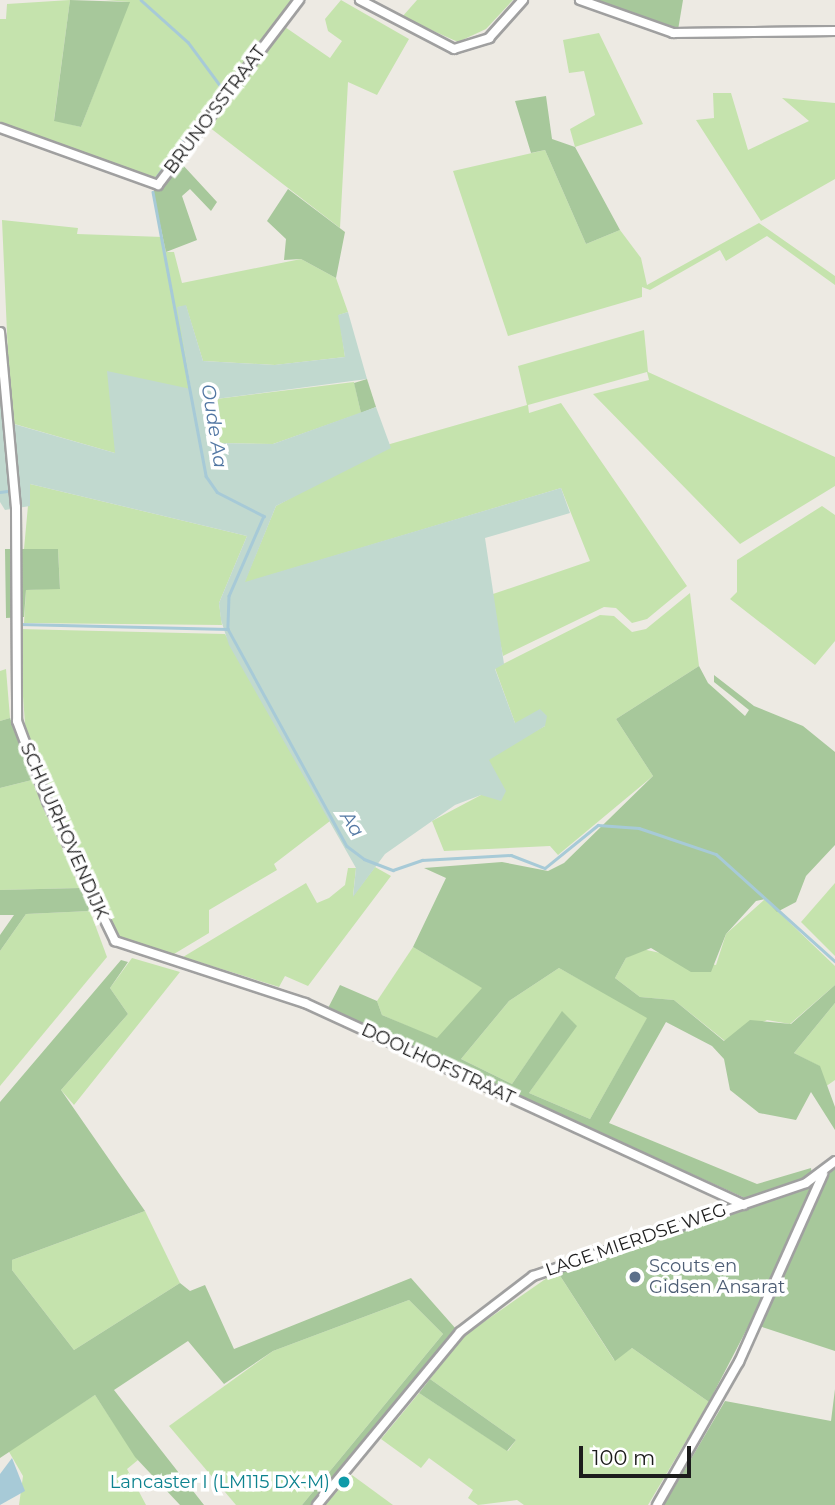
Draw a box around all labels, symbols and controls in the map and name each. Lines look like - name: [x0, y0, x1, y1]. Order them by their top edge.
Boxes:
- street label: BRUNO'SSTRAAT: [160, 42, 270, 178]
- water label: Oude Aa: [196, 383, 232, 469]
- street label: SCHUURHOVENDIJK: [15, 740, 113, 922]
- water label: Aa: [335, 807, 369, 841]
- street label: DOOLHOFSTRAAT: [358, 1019, 518, 1109]
- street label: LAGE MIERDSE WEG: [543, 1199, 729, 1281]
- place label: Scouts en Gidsen Ansarat: [649, 1256, 785, 1298]
- marker: Scouts en Gidsen Ansarat: [627, 1269, 643, 1285]
- scale bar: [583, 1432, 695, 1476]
- text: 100 m: [592, 1445, 655, 1470]
- place label: Lancaster I (LM115 DX-M): [110, 1471, 330, 1493]
- marker: Lancaster I (LM115 DX-M): [336, 1474, 352, 1490]

